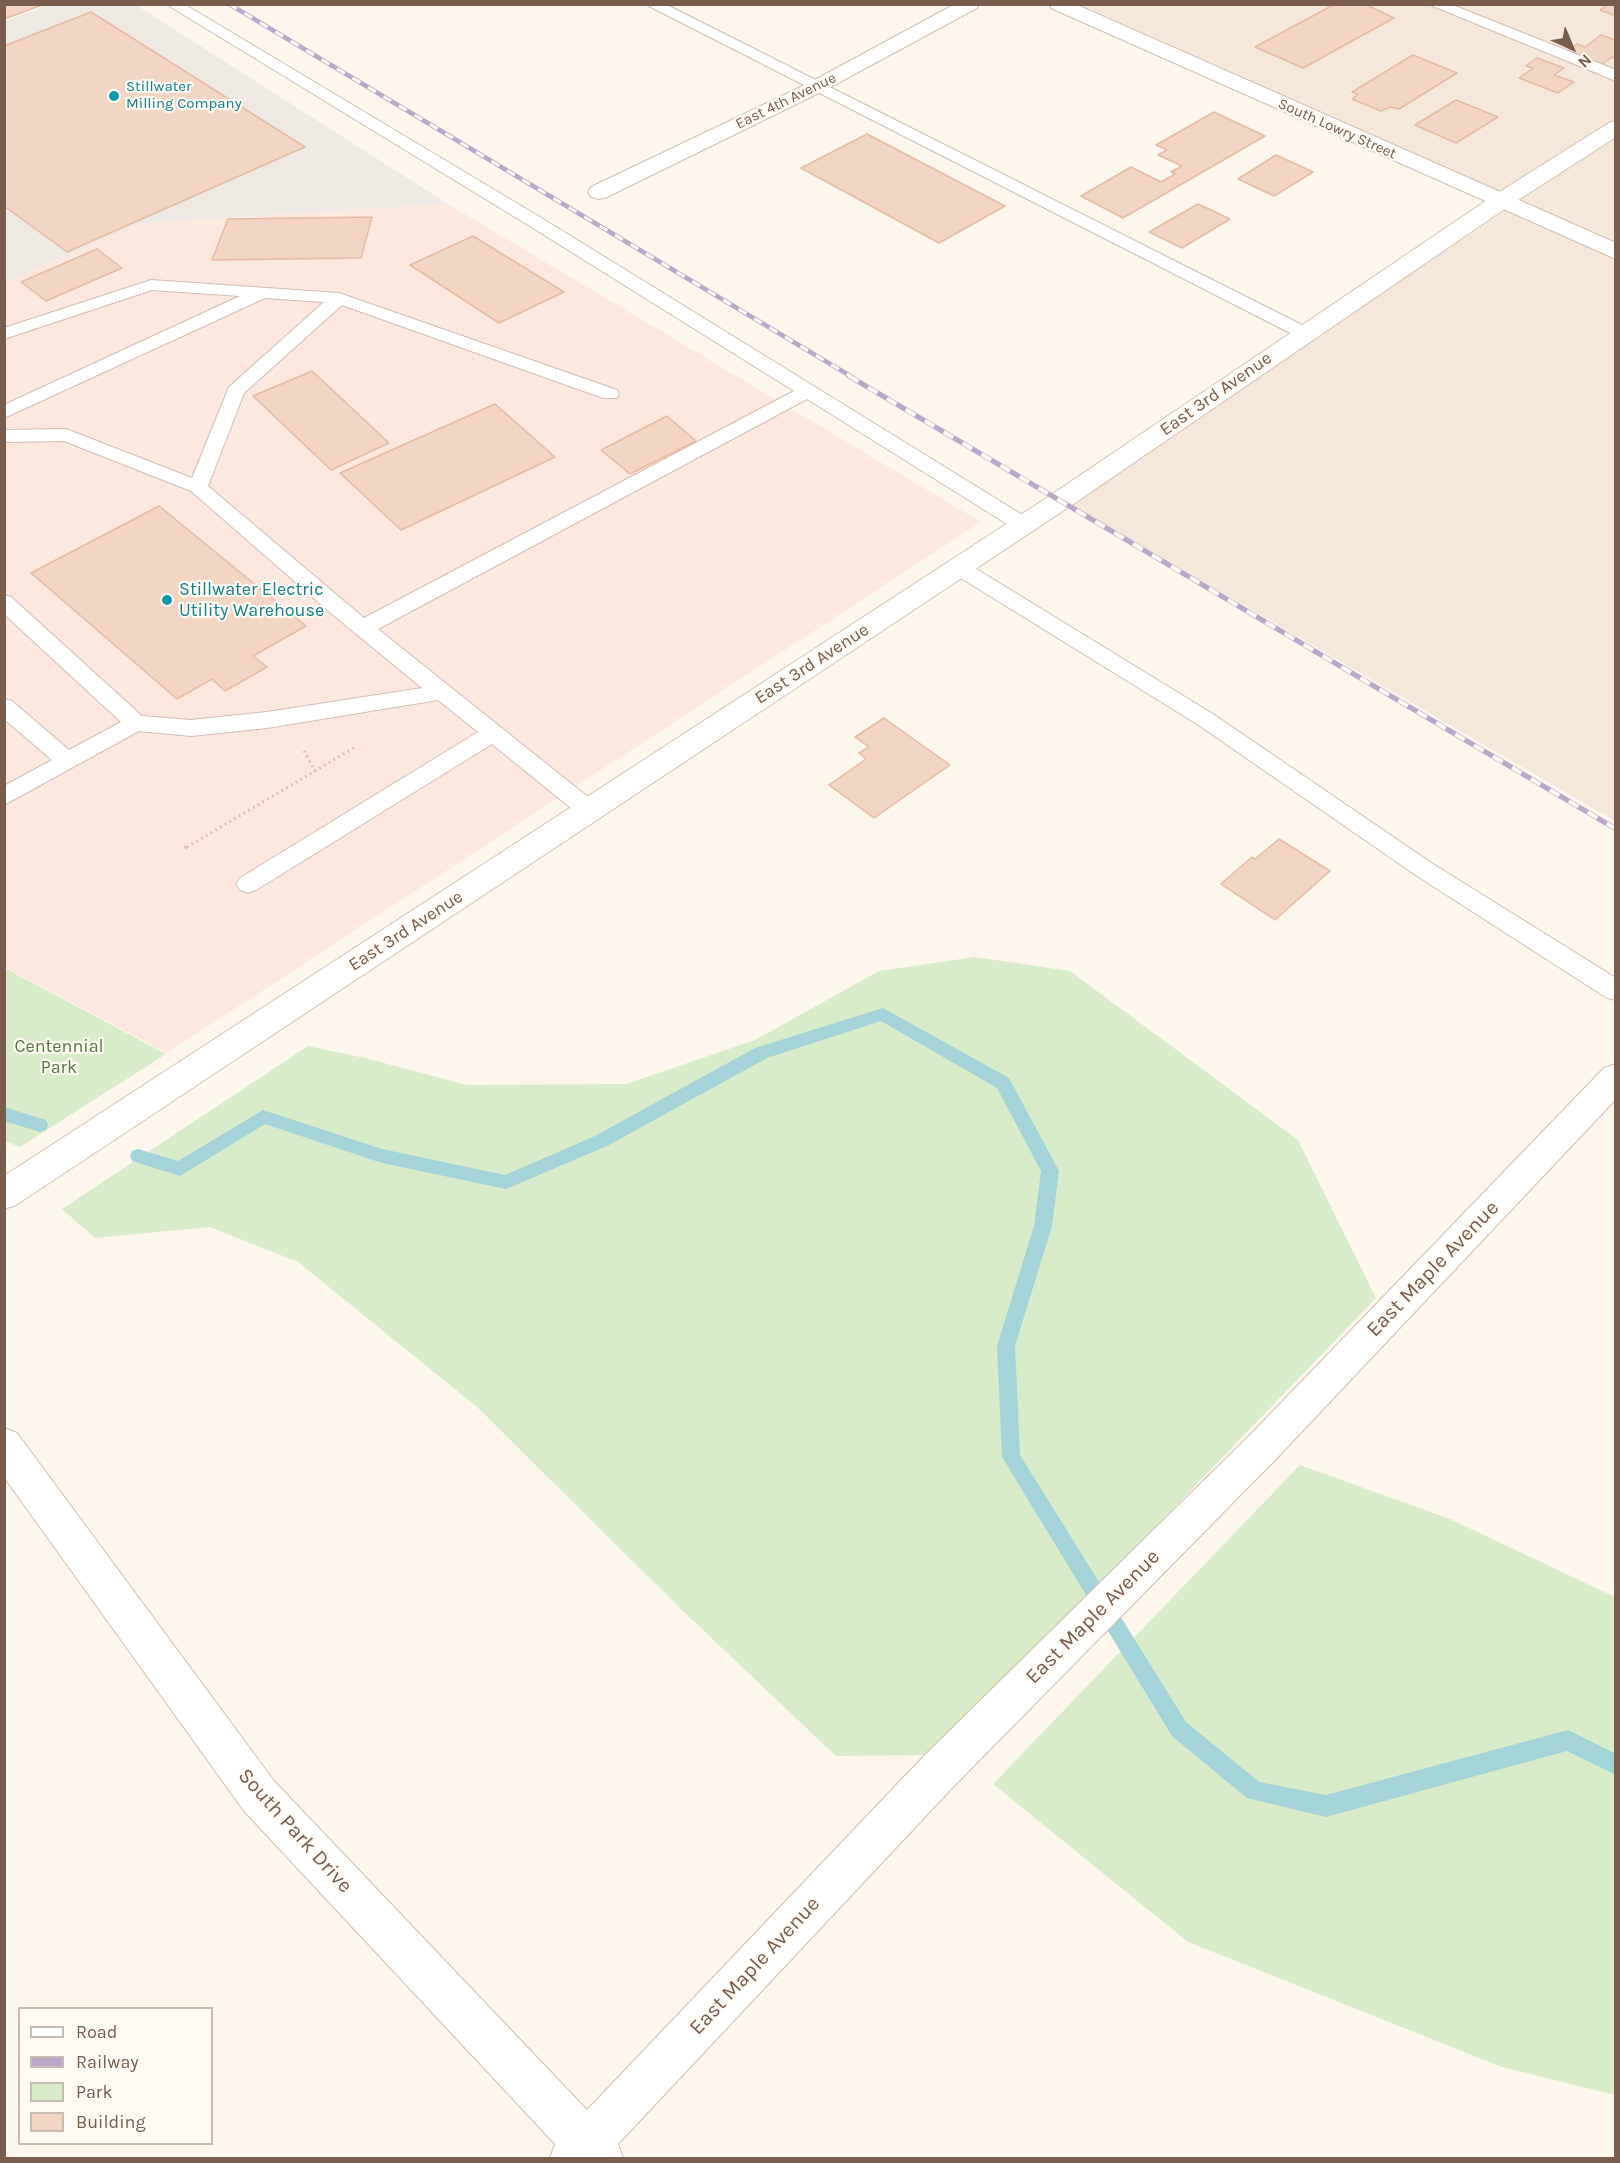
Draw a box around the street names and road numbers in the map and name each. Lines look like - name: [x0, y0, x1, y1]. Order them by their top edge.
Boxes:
- street label: East 4th Avenue: [733, 69, 839, 133]
- street label: South Lowry Street: [1275, 95, 1399, 163]
- street label: East 3rd Avenue: [1156, 347, 1276, 441]
- street label: East 3rd Avenue: [751, 619, 873, 709]
- street label: East 3rd Avenue: [345, 886, 467, 976]
- street label: East Maple Avenue: [1362, 1196, 1504, 1342]
- street label: East Maple Avenue: [1021, 1545, 1165, 1689]
- street label: South Park Drive: [232, 1763, 358, 1899]
- street label: East Maple Avenue: [685, 1892, 825, 2040]

